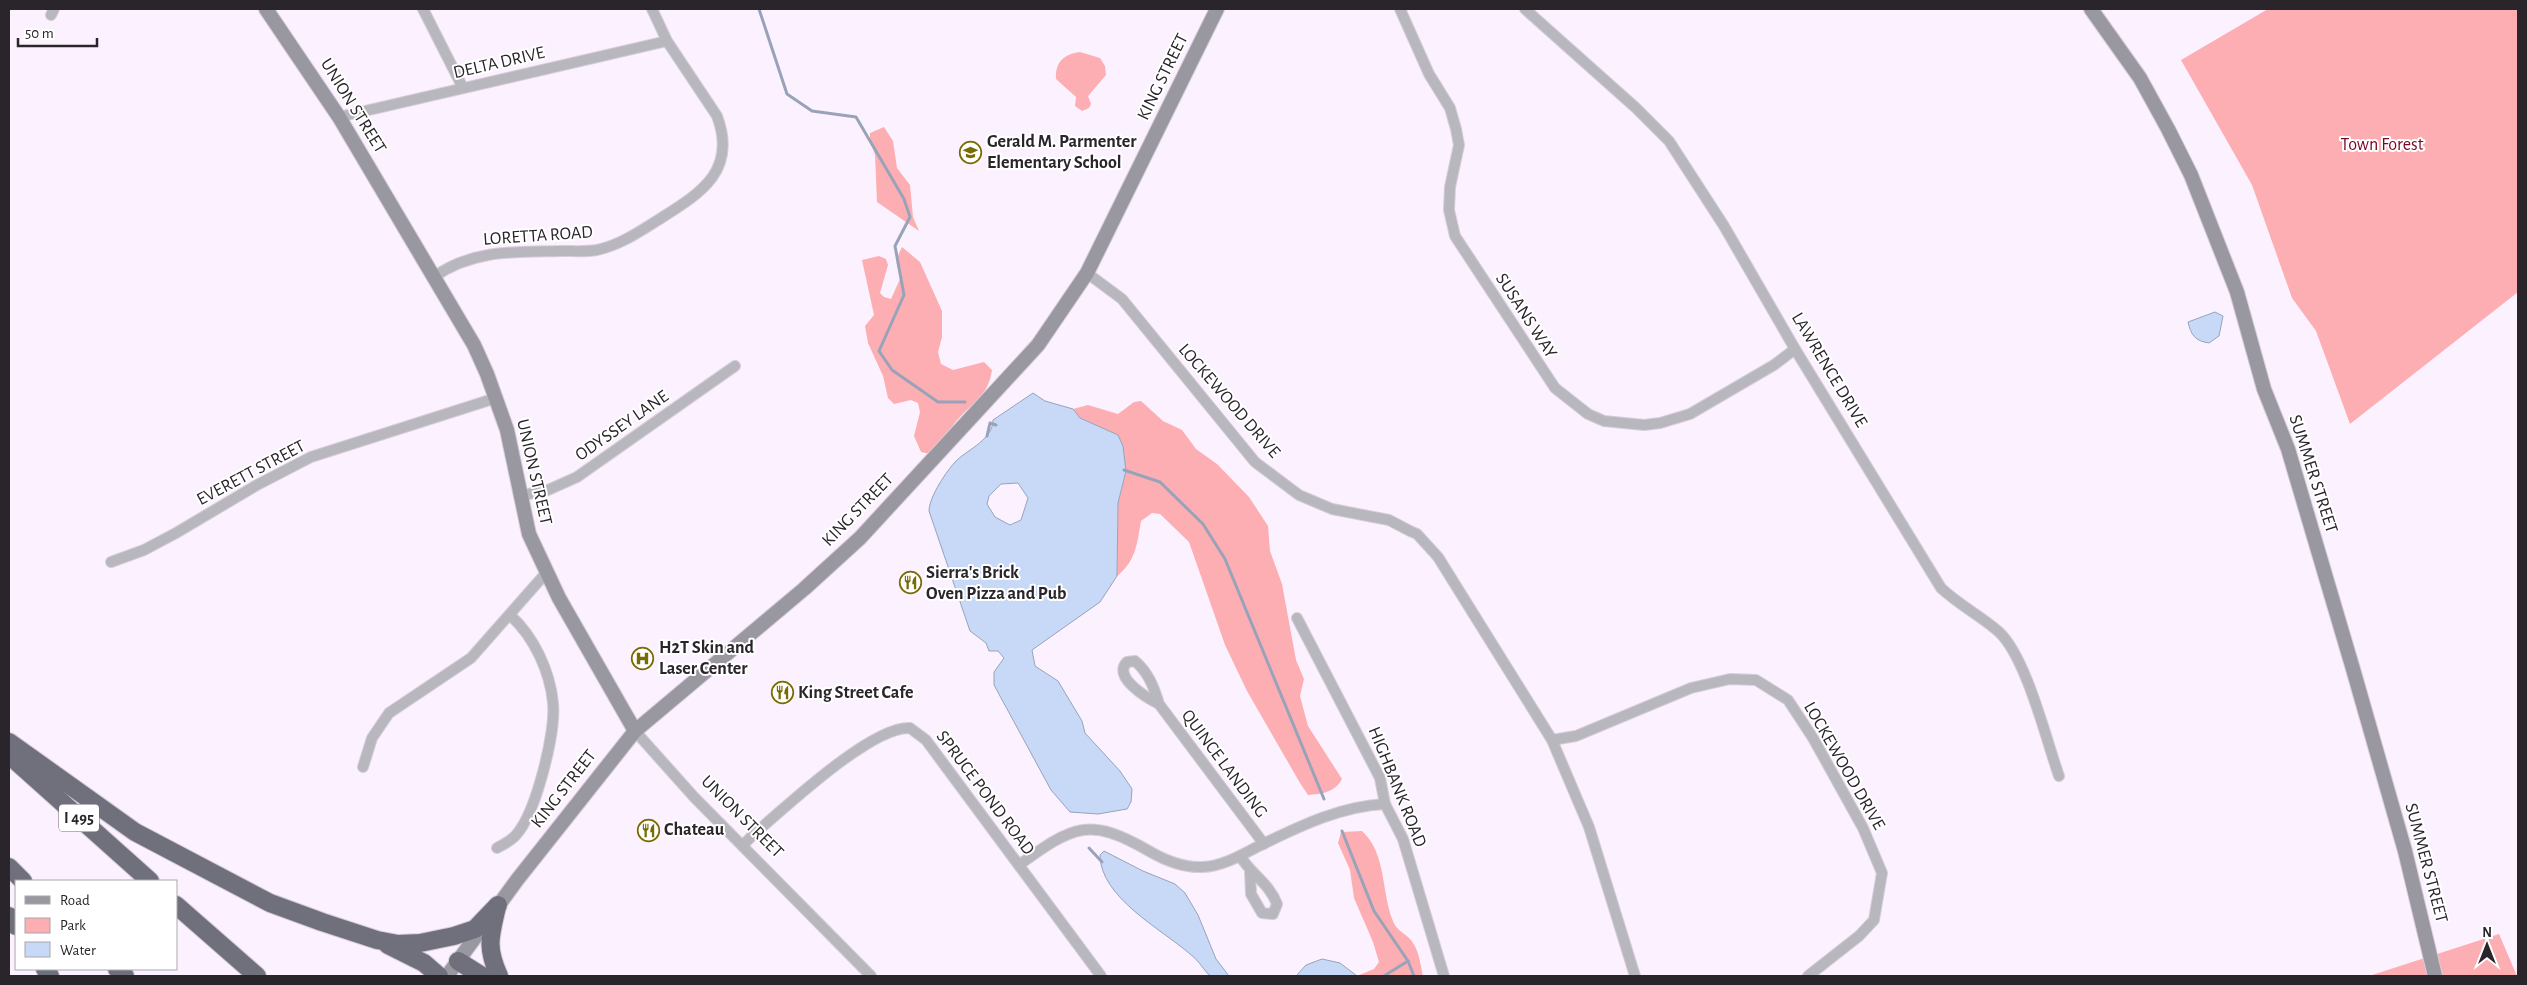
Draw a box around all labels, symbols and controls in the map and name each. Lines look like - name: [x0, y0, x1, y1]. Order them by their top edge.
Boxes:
- scale bar: [18, 15, 96, 47]
- text: 50 m: [25, 26, 54, 41]
- street label: KING STREET: [1134, 31, 1192, 123]
- street label: DELTA DRIVE: [452, 44, 547, 82]
- street label: UNION STREET: [317, 55, 389, 157]
- place label: Gerald M. Parmenter Elementary School: [987, 133, 1137, 172]
- park label: Town Forest: [2341, 136, 2424, 154]
- school or university icon: Gerald M. Parmenter Elementary School: [959, 140, 983, 164]
- street label: LORETTA ROAD: [483, 223, 593, 249]
- street label: SUSANS WAY: [1492, 270, 1560, 362]
- street label: LAWRENCE DRIVE: [1788, 310, 1870, 431]
- street label: LOCKEWOOD DRIVE: [1175, 341, 1283, 462]
- street label: ODYSSEY LANE: [572, 387, 672, 465]
- street label: SUMMER STREET: [2285, 413, 2341, 535]
- street label: UNION STREET: [513, 417, 555, 527]
- street label: EVERETT STREET: [194, 437, 308, 509]
- street label: KING STREET: [819, 470, 897, 550]
- place label: Sierra's Brick Oven Pizza and Pub: [926, 564, 1066, 603]
- restaurant icon: Sierra's Brick Oven Pizza and Pub: [898, 571, 922, 595]
- place label: H2T Skin and Laser Center: [659, 639, 755, 678]
- hospital icon: H2T Skin and Laser Center: [631, 646, 655, 670]
- restaurant icon: King Street Cafe: [770, 681, 794, 705]
- place label: King Street Cafe: [798, 684, 914, 702]
- street label: LOCKEWOOD DRIVE: [1800, 699, 1888, 833]
- street label: QUINCE LANDING: [1178, 707, 1270, 821]
- street label: HIGHBANK ROAD: [1365, 724, 1429, 850]
- street label: SPRUCE POND ROAD: [933, 727, 1037, 859]
- street label: KING STREET: [528, 746, 600, 831]
- street label: UNION STREET: [697, 772, 787, 862]
- street label: SUMMER STREET: [2401, 801, 2451, 925]
- road number: I 495: [59, 804, 99, 831]
- restaurant icon: Chateau: [636, 818, 660, 842]
- place label: Chateau: [664, 821, 725, 839]
- legend: [15, 880, 178, 970]
- text: Road: [60, 893, 90, 908]
- text: Park: [60, 918, 86, 933]
- north arrow: [2462, 920, 2512, 970]
- text: N: [2482, 926, 2492, 940]
- text: Water: [60, 943, 96, 958]

